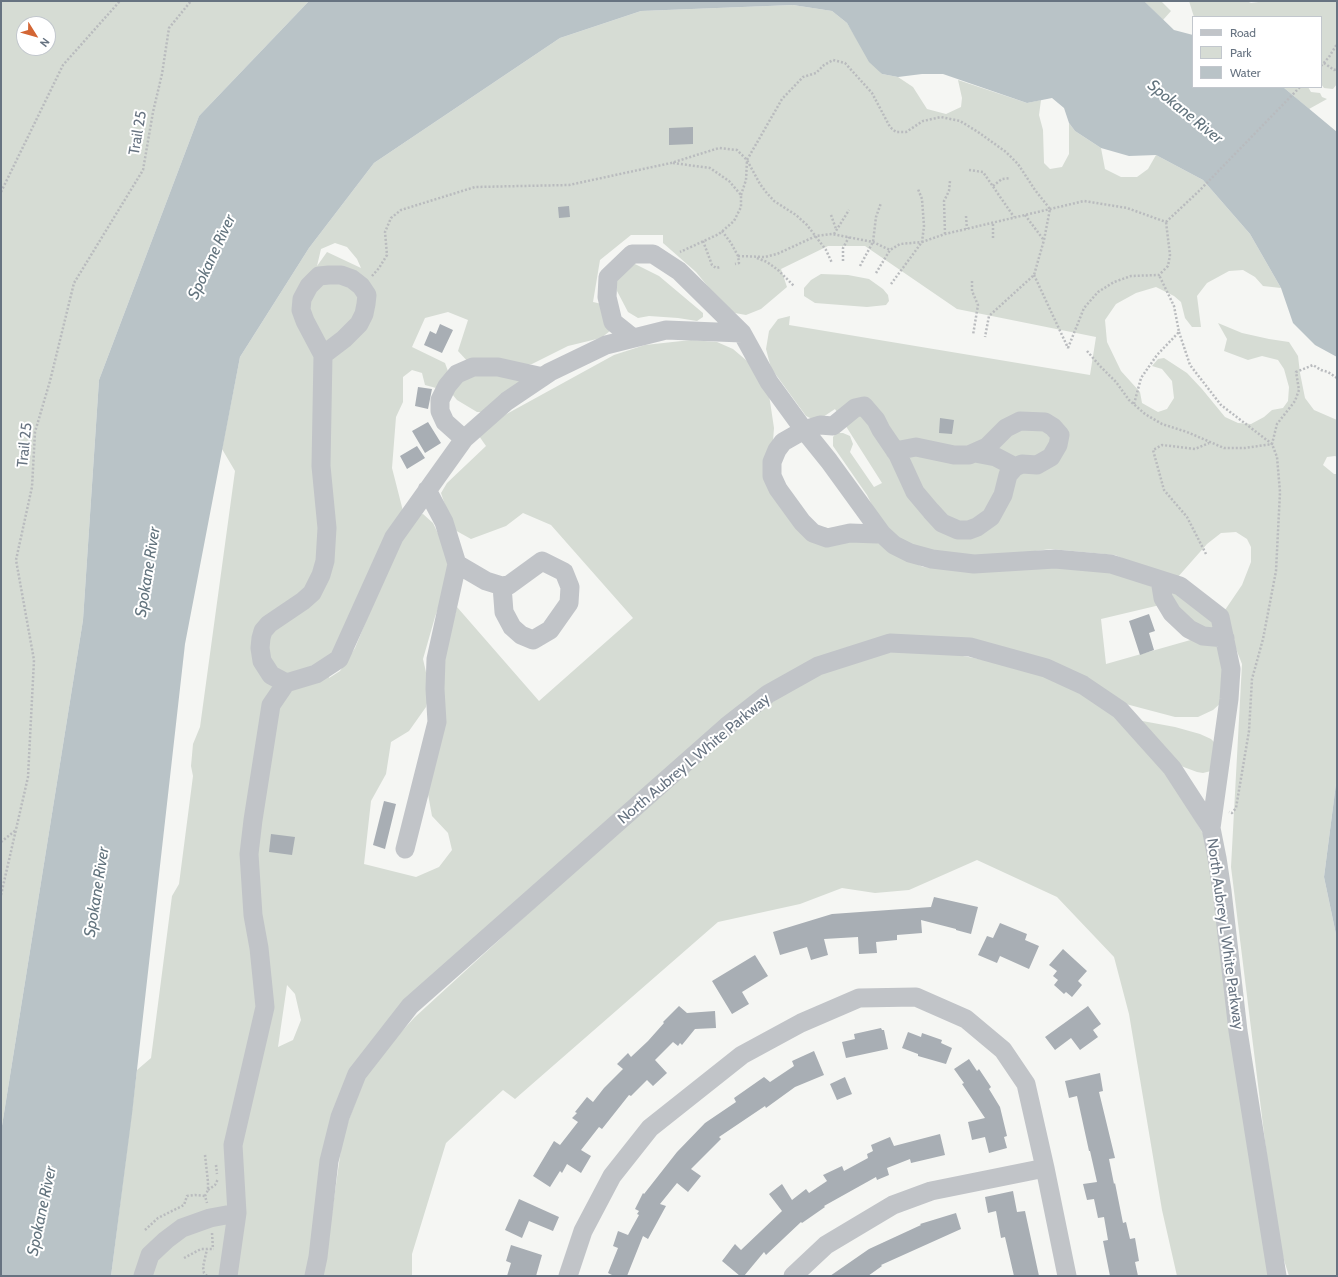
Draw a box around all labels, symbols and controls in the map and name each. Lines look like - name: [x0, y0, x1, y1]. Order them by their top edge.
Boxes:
- north arrow: [16, 16, 56, 56]
- legend: [1192, 16, 1322, 88]
- text: Road: [1230, 25, 1256, 40]
- text: N: [37, 35, 53, 50]
- text: Park: [1230, 45, 1252, 60]
- text: Water: [1230, 65, 1260, 80]
- water label: Spokane River: [1144, 76, 1226, 148]
- street label: Trail 25: [125, 109, 151, 157]
- water label: Spokane River: [184, 212, 240, 302]
- street label: Trail 25: [14, 422, 36, 468]
- water label: Spokane River: [131, 526, 165, 618]
- street label: North Aubrey L White Parkway: [614, 690, 774, 828]
- street label: North Aubrey L White Parkway: [1203, 837, 1247, 1031]
- water label: Spokane River: [80, 846, 114, 938]
- water label: Spokane River: [23, 1165, 61, 1257]

